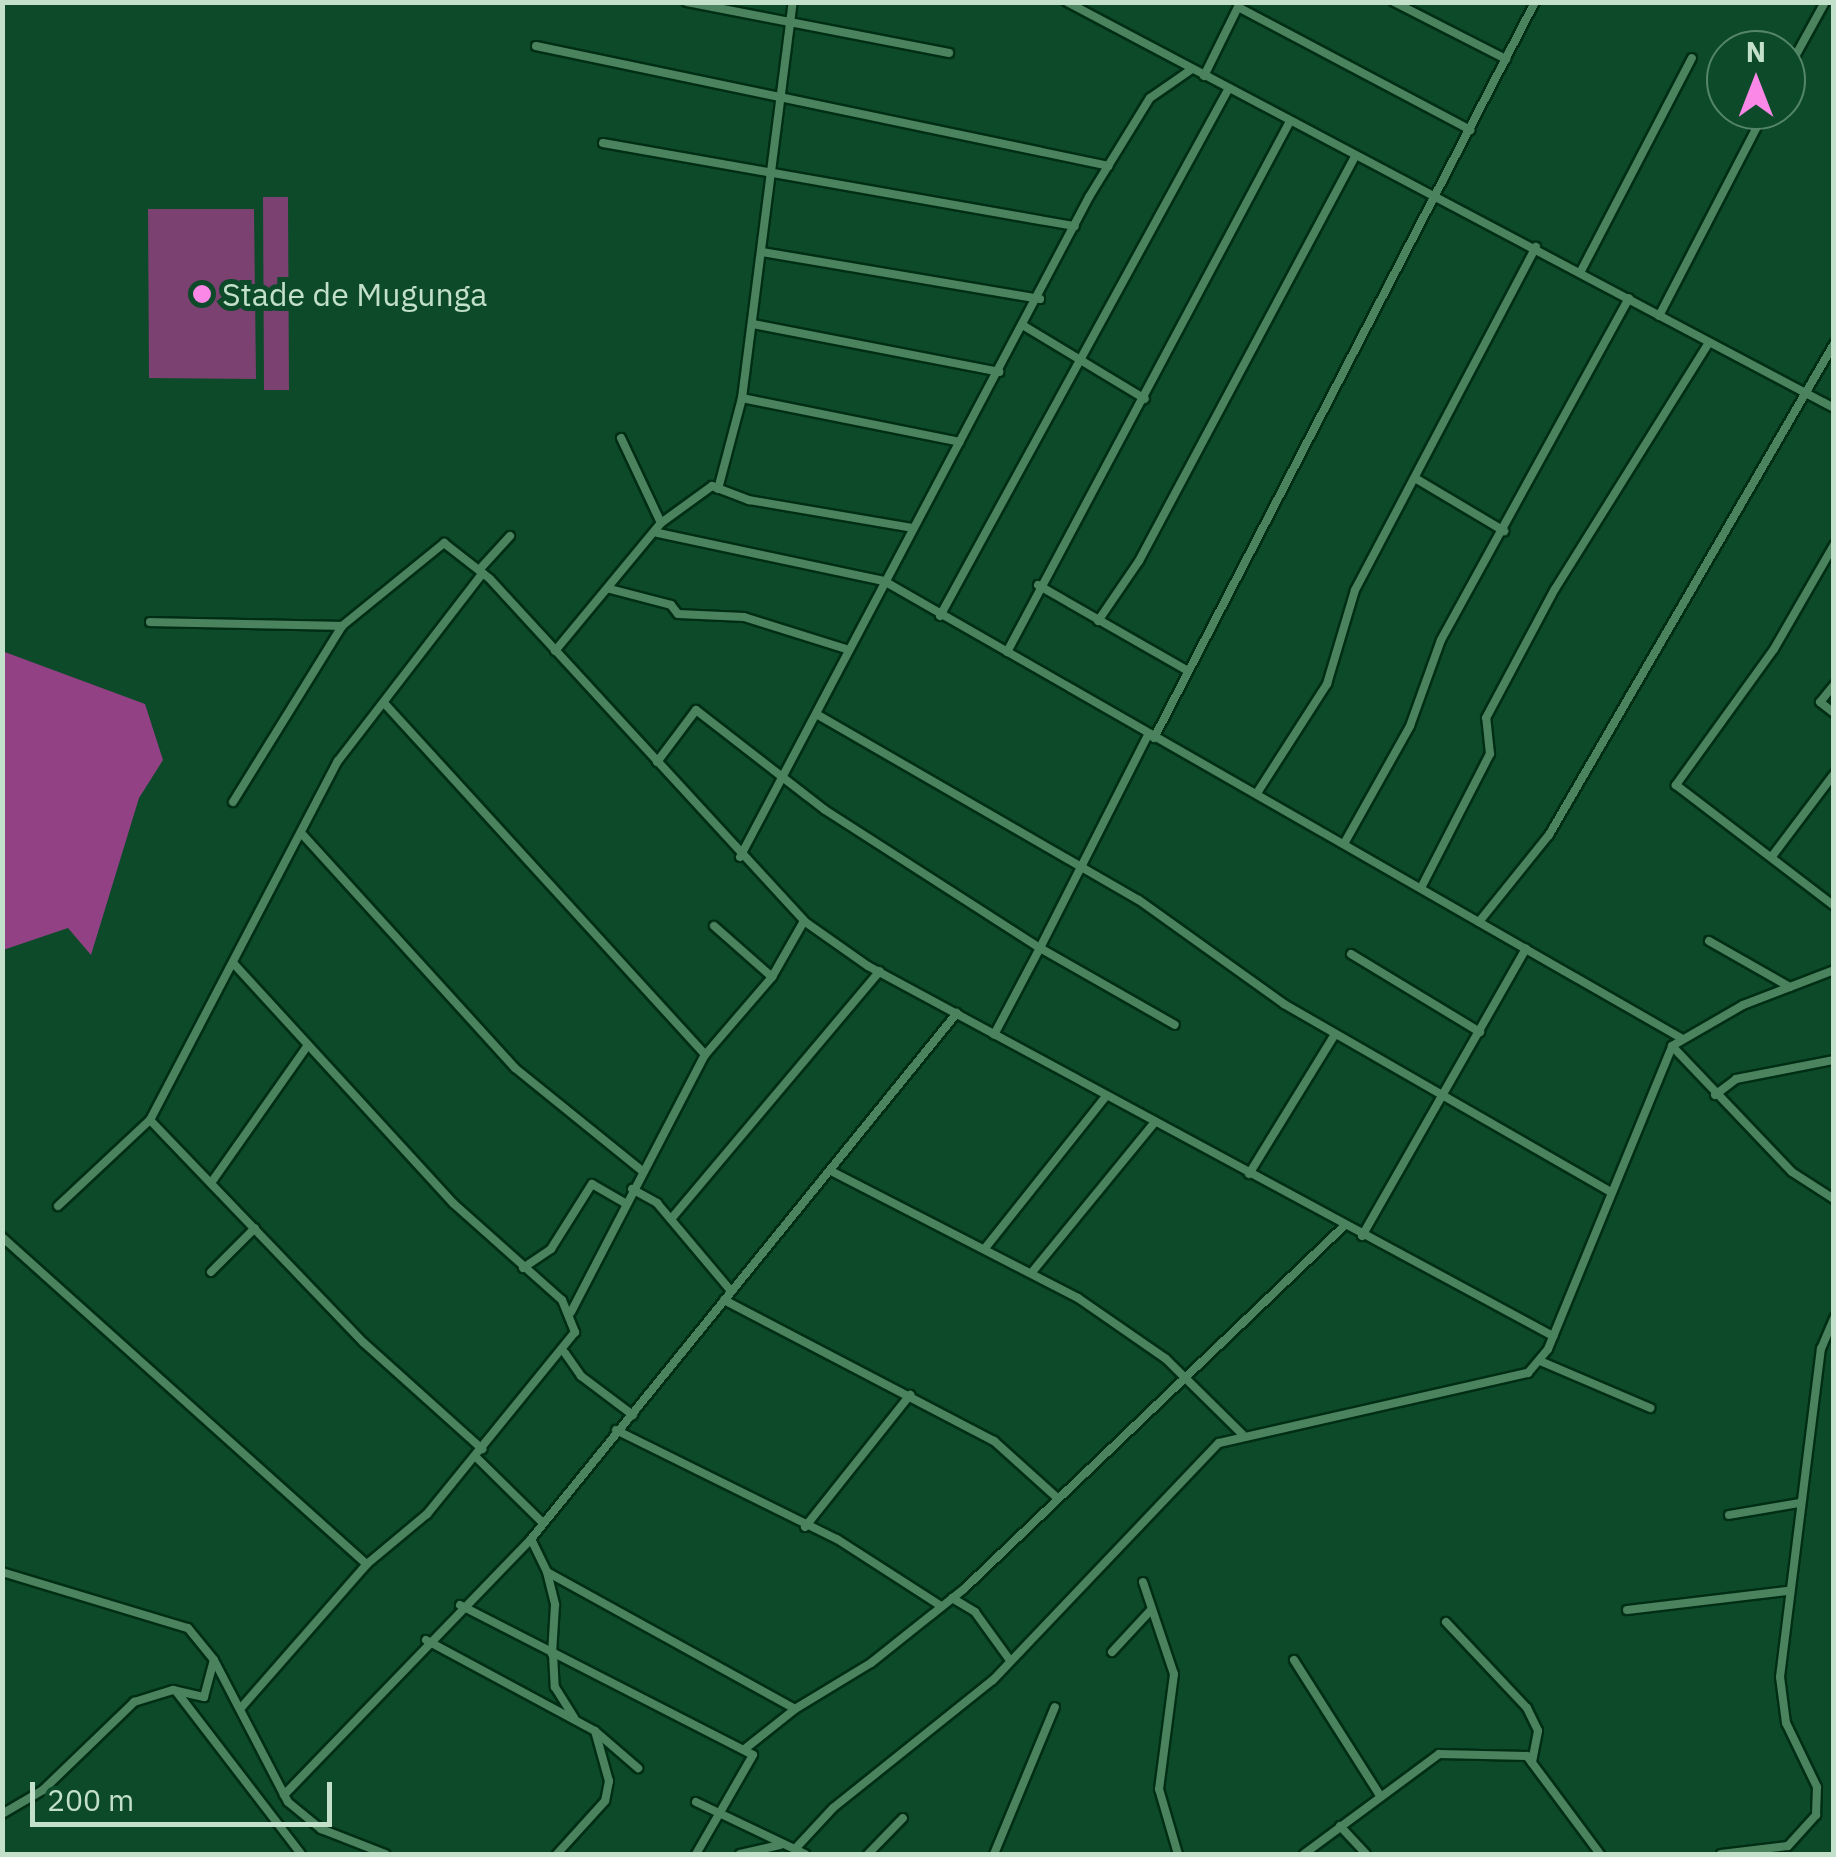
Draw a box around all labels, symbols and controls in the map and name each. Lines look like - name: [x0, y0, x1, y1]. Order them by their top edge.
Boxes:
- north arrow: [1706, 30, 1806, 130]
- text: N: [1746, 33, 1766, 70]
- place label: Stade de Mugunga: [222, 275, 487, 313]
- marker: Stade de Mugunga: [191, 283, 213, 305]
- scale bar: [35, 1762, 338, 1824]
- text: 200 m: [47, 1780, 134, 1819]

